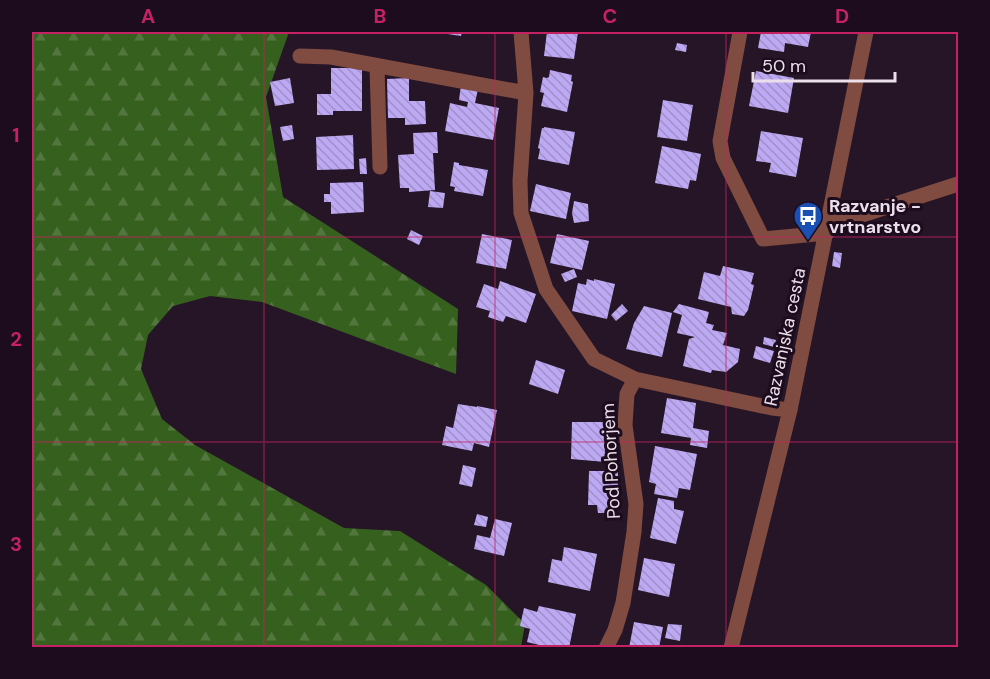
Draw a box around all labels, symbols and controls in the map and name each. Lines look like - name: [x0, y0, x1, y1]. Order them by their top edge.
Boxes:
- text: A: [141, 3, 155, 29]
- text: B: [374, 3, 386, 29]
- text: C: [603, 3, 617, 29]
- text: D: [835, 3, 849, 29]
- scale bar: [753, 45, 896, 83]
- text: 50 m: [762, 54, 806, 78]
- text: 1: [12, 122, 20, 148]
- place label: Razvanje - vrtnarstvo: [829, 194, 921, 239]
- bus stop icon: Razvanje - vrtnarstvo: [792, 200, 824, 242]
- street label: Razvanjska cesta: [759, 266, 811, 408]
- text: 2: [10, 326, 22, 352]
- street label: Pod Pohorjem: [596, 403, 626, 519]
- text: 3: [10, 531, 22, 557]

